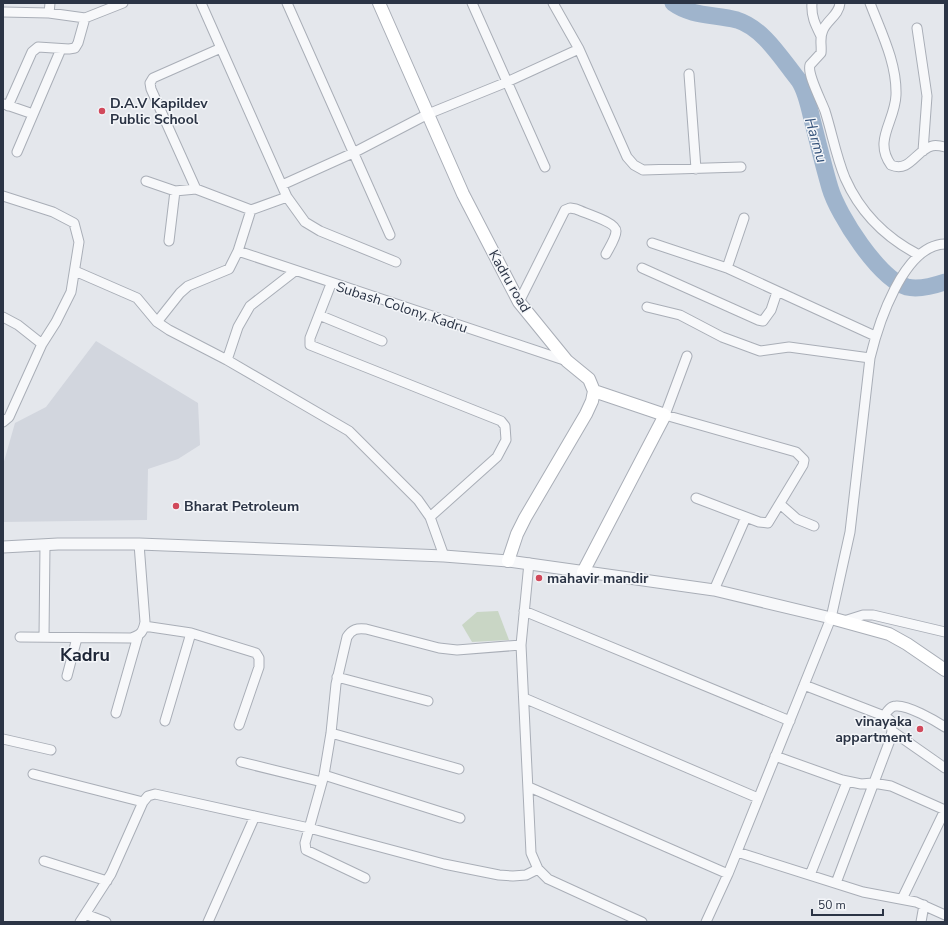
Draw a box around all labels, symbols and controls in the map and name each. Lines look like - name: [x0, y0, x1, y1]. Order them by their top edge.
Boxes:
- place label: D.A.V Kapildev Public School: [110, 94, 208, 129]
- marker: D.A.V Kapildev Public School: [97, 106, 107, 116]
- water label: Harmu: [800, 115, 832, 165]
- street label: Kadru road: [484, 247, 535, 316]
- street label: Subash Colony, Kadru: [334, 277, 470, 338]
- place label: Bharat Petroleum: [184, 497, 299, 516]
- marker: Bharat Petroleum: [171, 501, 181, 511]
- place label: mahavir mandir: [547, 569, 649, 588]
- marker: mahavir mandir: [534, 573, 544, 583]
- district label: Kadru: [60, 643, 110, 667]
- place label: vinayaka appartment: [835, 712, 913, 747]
- marker: vinayaka appartment: [915, 724, 925, 734]
- scale bar: [812, 891, 883, 917]
- text: 50 m: [818, 897, 846, 913]

